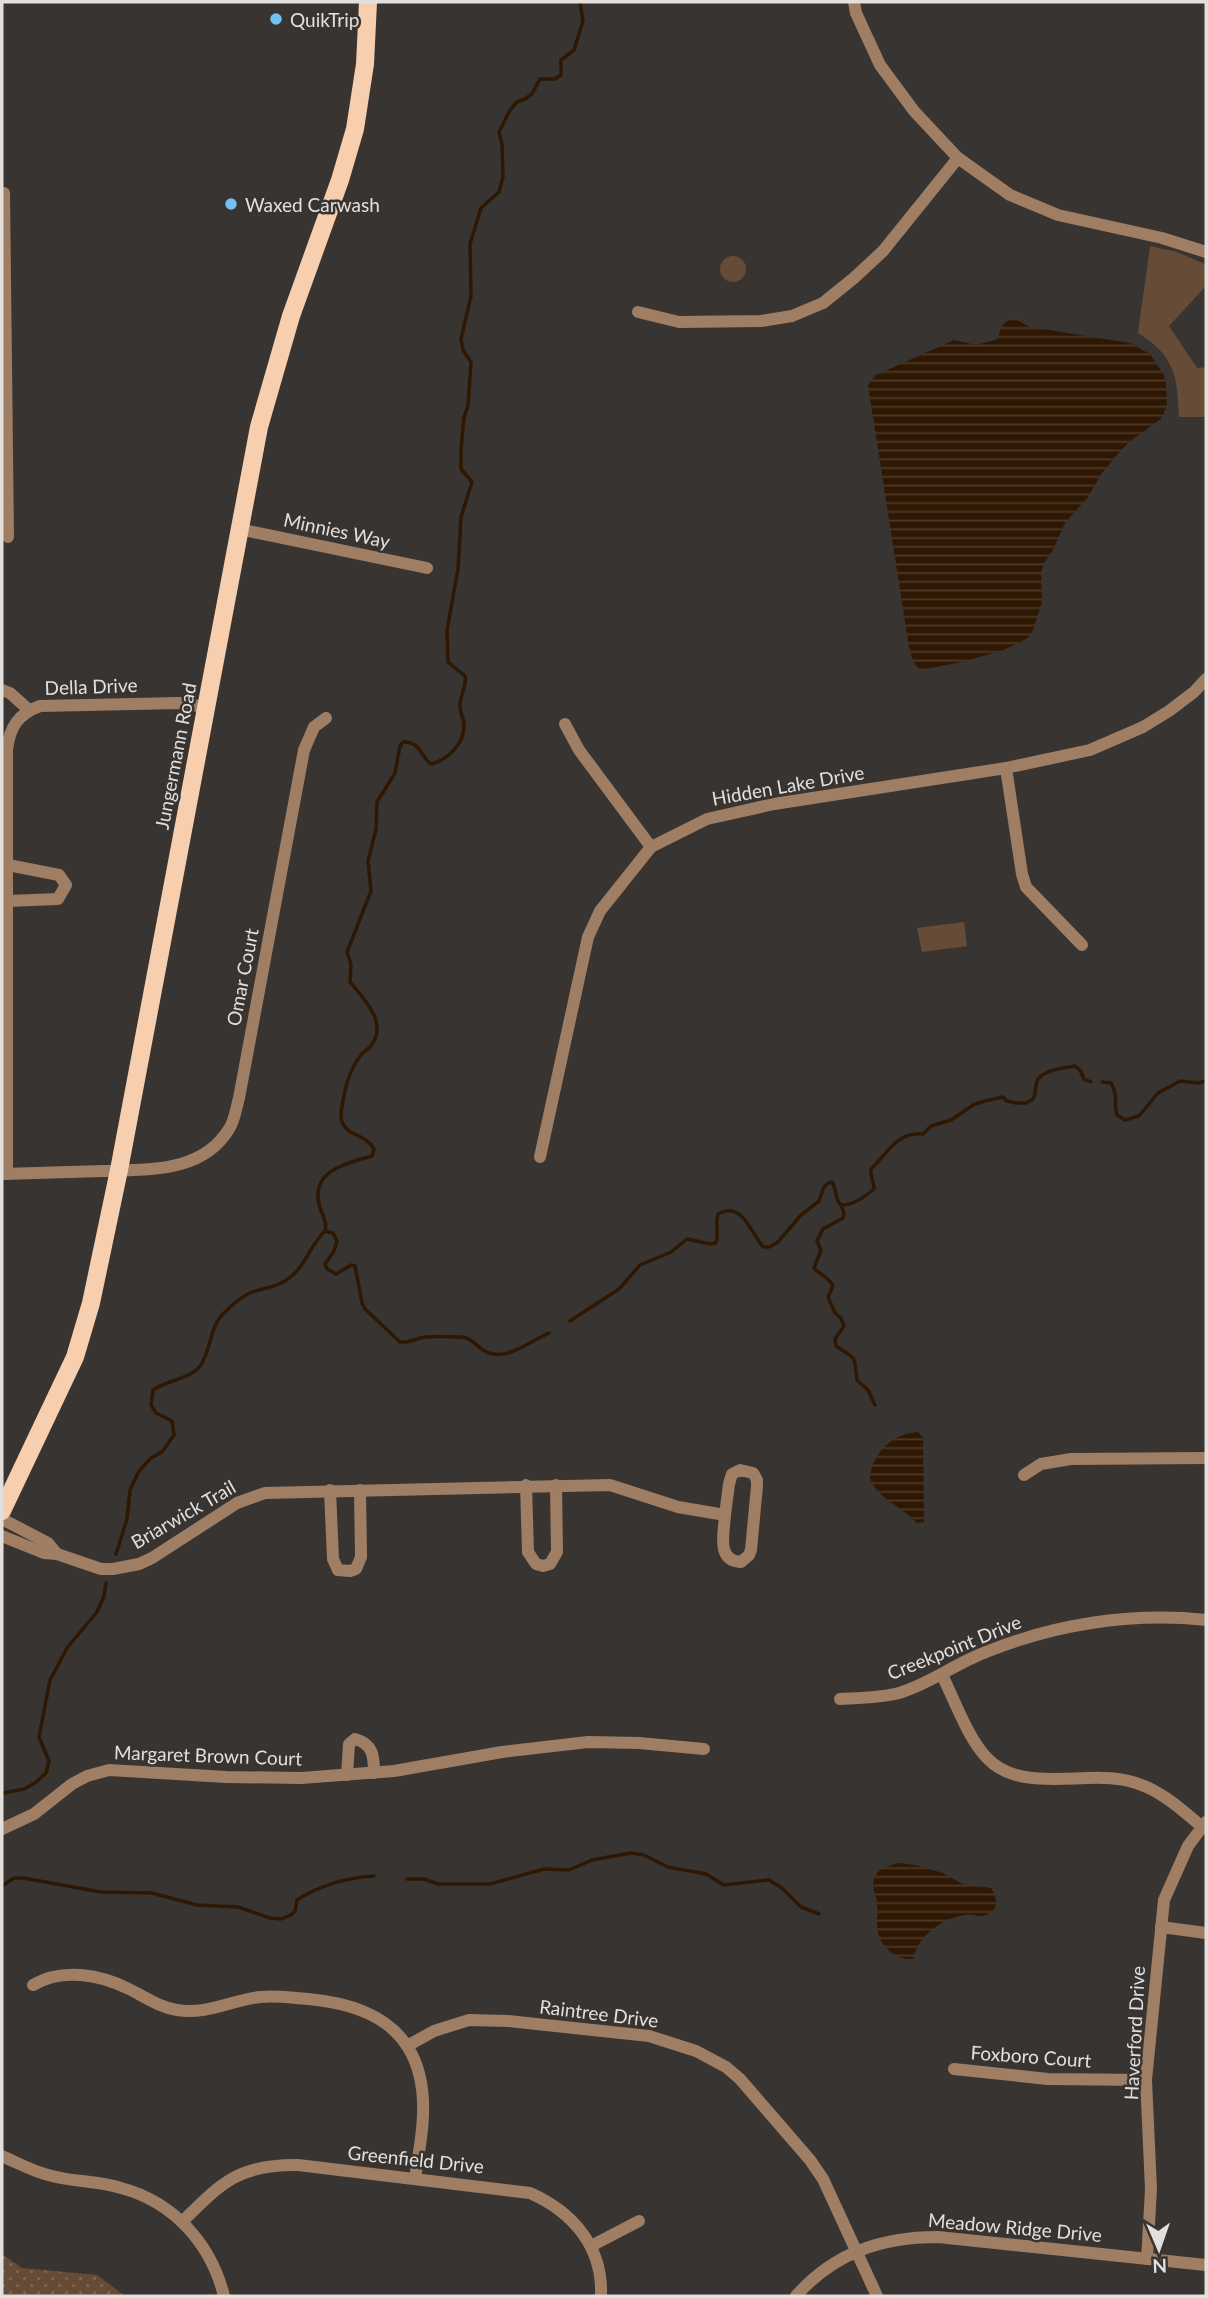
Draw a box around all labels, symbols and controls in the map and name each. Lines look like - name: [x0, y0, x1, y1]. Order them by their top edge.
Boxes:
- place label: QuikTrip: [290, 8, 359, 31]
- marker: QuikTrip: [268, 11, 284, 27]
- place label: Waxed Carwash: [245, 193, 380, 216]
- marker: Waxed Carwash: [223, 196, 239, 212]
- street label: Minnies Way: [282, 507, 393, 553]
- street label: Della Drive: [44, 673, 138, 699]
- street label: Jungermann Road: [150, 681, 200, 831]
- street label: Hidden Lake Drive: [710, 760, 866, 810]
- street label: Omar Court: [221, 926, 263, 1028]
- street label: Briarwick Trail: [127, 1475, 239, 1553]
- street label: Creekpoint Drive: [884, 1610, 1024, 1684]
- street label: Margaret Brown Court: [114, 1740, 303, 1770]
- street label: Haverford Drive: [1119, 1965, 1149, 2101]
- street label: Raintree Drive: [538, 1994, 660, 2032]
- street label: Foxboro Court: [970, 2040, 1092, 2072]
- street label: Greenfield Drive: [347, 2140, 485, 2178]
- street label: Meadow Ridge Drive: [927, 2208, 1103, 2246]
- north arrow: [1124, 2214, 1194, 2284]
- text: N: [1152, 2255, 1167, 2278]

